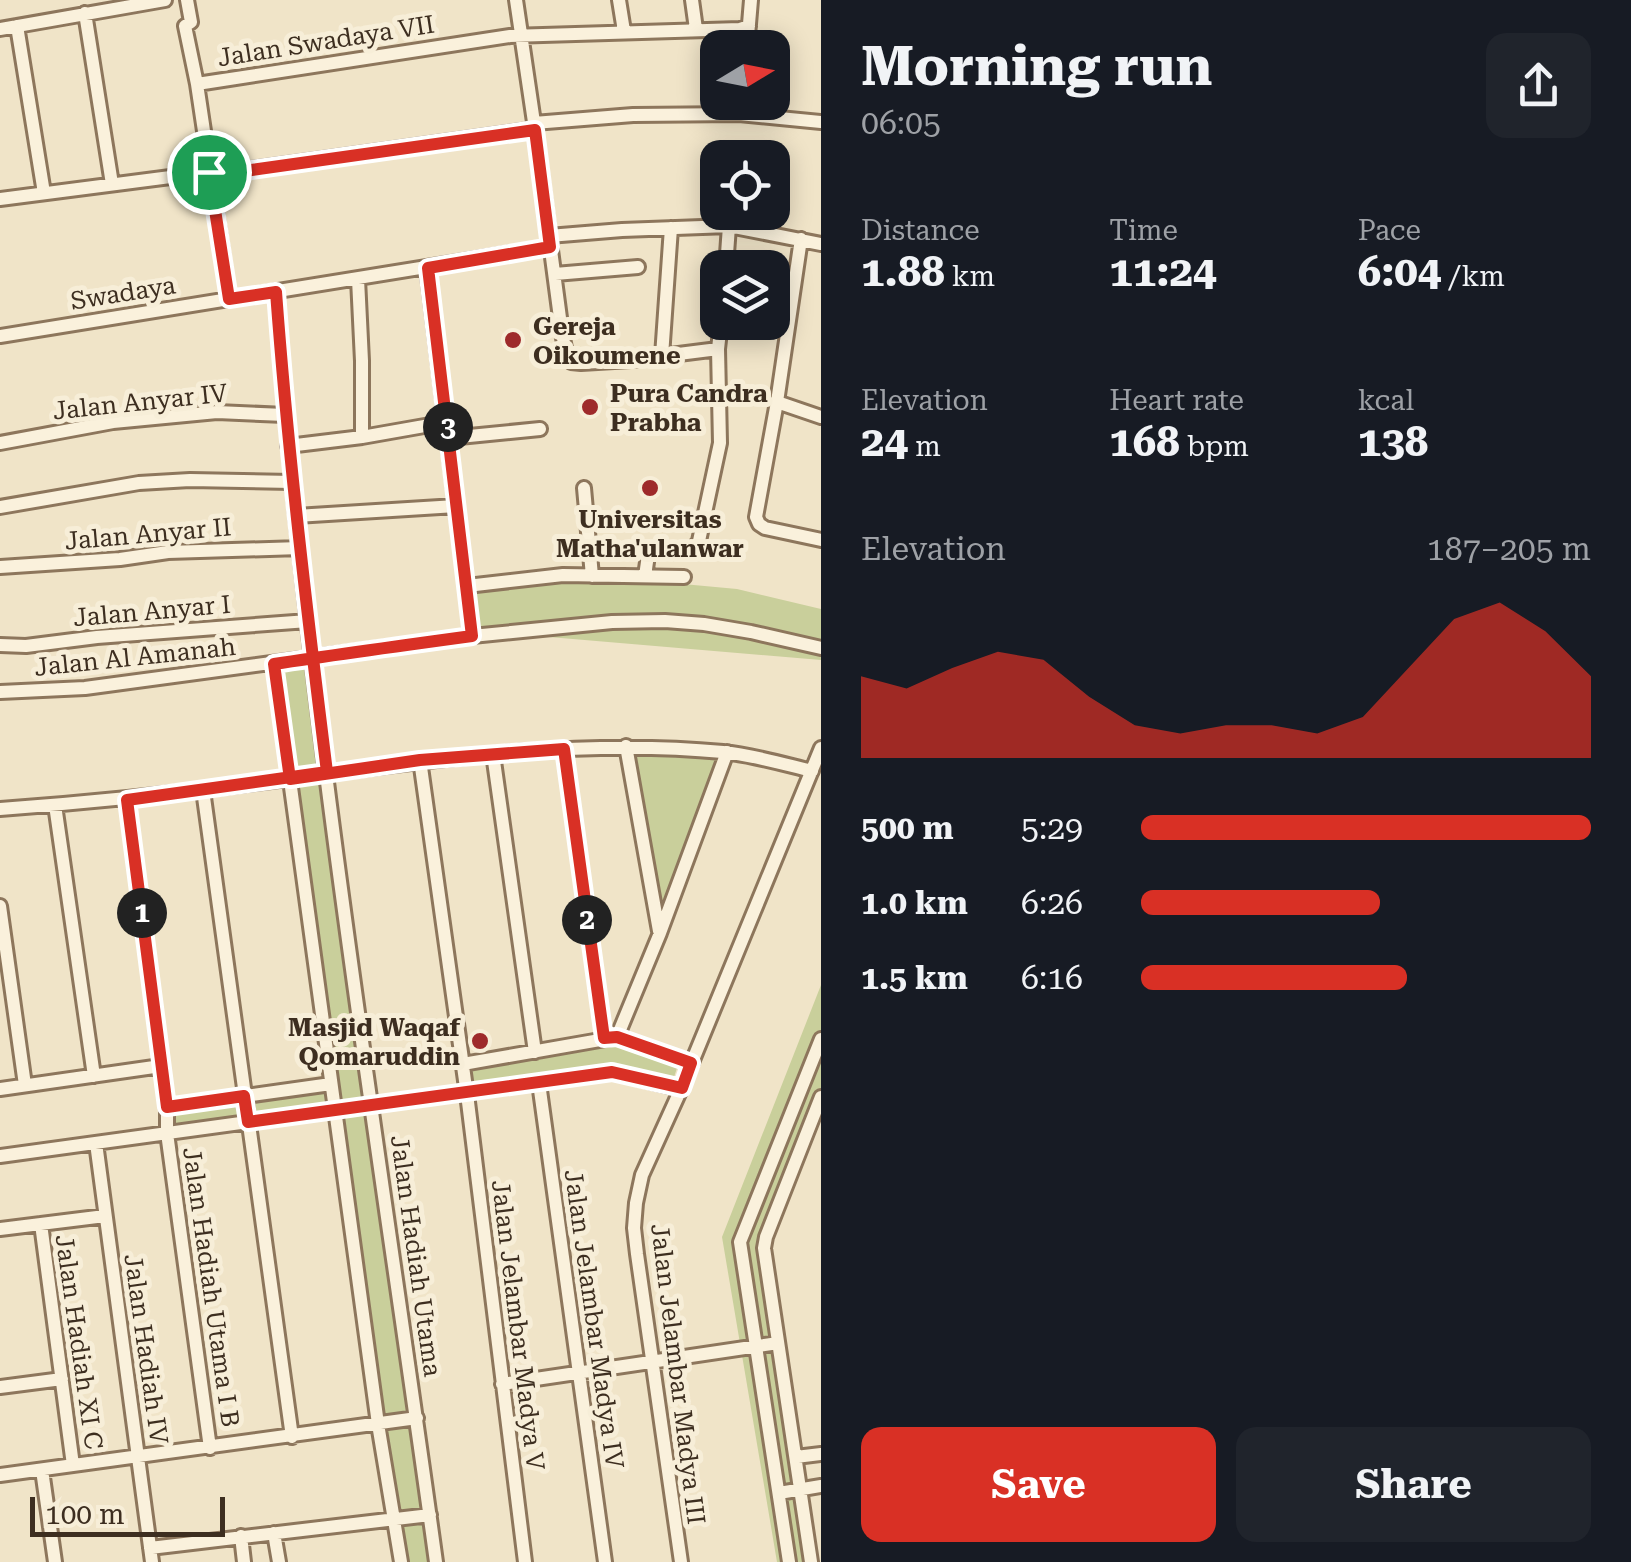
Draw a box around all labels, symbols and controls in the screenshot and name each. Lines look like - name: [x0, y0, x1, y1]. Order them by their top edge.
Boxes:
- street label: Jalan Swadaya VII: [215, 10, 437, 72]
- north arrow: [700, 30, 790, 120]
- map controls: [700, 30, 790, 340]
- button: share: [1486, 33, 1591, 138]
- text: Morning run: [861, 34, 1212, 98]
- text: 06:05: [861, 104, 941, 142]
- pin: [167, 130, 252, 215]
- button: locate: [700, 140, 790, 230]
- icon: arrive: [182, 145, 237, 200]
- text: Distance: [861, 214, 980, 247]
- text: Time: [1109, 214, 1178, 247]
- text: Pace: [1358, 214, 1421, 247]
- text: 1.88: [861, 247, 945, 296]
- text: 11:24: [1109, 247, 1217, 296]
- text: 6:04: [1358, 247, 1441, 296]
- button: layers: [700, 250, 790, 340]
- text: km: [945, 260, 995, 293]
- text: /km: [1441, 260, 1505, 293]
- street label: Swadaya: [68, 270, 178, 316]
- place label: Gereja Oikoumene: [533, 312, 681, 370]
- marker: Gereja Oikoumene: [502, 329, 524, 351]
- street label: Jalan Anyar IV: [51, 378, 229, 426]
- place label: Pura Candra Prabha: [610, 379, 768, 437]
- text: Elevation: [861, 384, 988, 417]
- text: Heart rate: [1109, 384, 1244, 417]
- text: kcal: [1358, 384, 1414, 417]
- marker: Pura Candra Prabha: [579, 396, 601, 418]
- pin: 3: [423, 402, 473, 452]
- text: 3: [440, 410, 456, 443]
- text: 24: [861, 417, 908, 466]
- text: 168: [1109, 417, 1180, 466]
- text: 138: [1358, 417, 1428, 466]
- text: m: [908, 430, 941, 463]
- text: bpm: [1180, 430, 1249, 463]
- marker: Universitas Matha'ulanwar: [639, 477, 661, 499]
- place label: Universitas Matha'ulanwar: [556, 505, 744, 563]
- street label: Jalan Anyar II: [63, 512, 233, 556]
- text: Elevation: [861, 530, 1006, 568]
- text: 187–205 m: [1427, 530, 1591, 568]
- street label: Jalan Anyar I: [72, 590, 232, 632]
- street label: Jalan Al Amanah: [33, 632, 237, 682]
- text: 500 m: [861, 809, 954, 847]
- text: 5:29: [1021, 809, 1083, 847]
- text: 1.0 km: [861, 884, 968, 922]
- text: 6:26: [1021, 884, 1083, 922]
- pin: 1: [117, 888, 167, 938]
- pin: 2: [562, 895, 612, 945]
- text: 1: [134, 896, 150, 929]
- text: 2: [579, 903, 595, 936]
- text: 1.5 km: [861, 959, 968, 997]
- text: 6:16: [1021, 959, 1083, 997]
- place label: Masjid Waqaf Qomaruddin: [288, 1013, 461, 1071]
- marker: Masjid Waqaf Qomaruddin: [469, 1030, 491, 1052]
- street label: Jalan Hadiah Utama: [385, 1133, 447, 1379]
- street label: Jalan Hadiah Utama I B: [177, 1145, 245, 1429]
- street label: Jalan Jelambar Madya IV: [559, 1168, 629, 1471]
- street label: Jalan Jelambar Madya V: [486, 1178, 550, 1472]
- street label: Jalan Jelambar Madya III: [645, 1222, 711, 1526]
- street label: Jalan Hadiah XI C: [50, 1233, 108, 1451]
- street label: Jalan Hadiah IV: [118, 1252, 174, 1446]
- button: Save: [861, 1427, 1216, 1542]
- button: Share: [1236, 1427, 1591, 1542]
- scale bar: [30, 1492, 225, 1536]
- text: 100 m: [45, 1498, 125, 1531]

